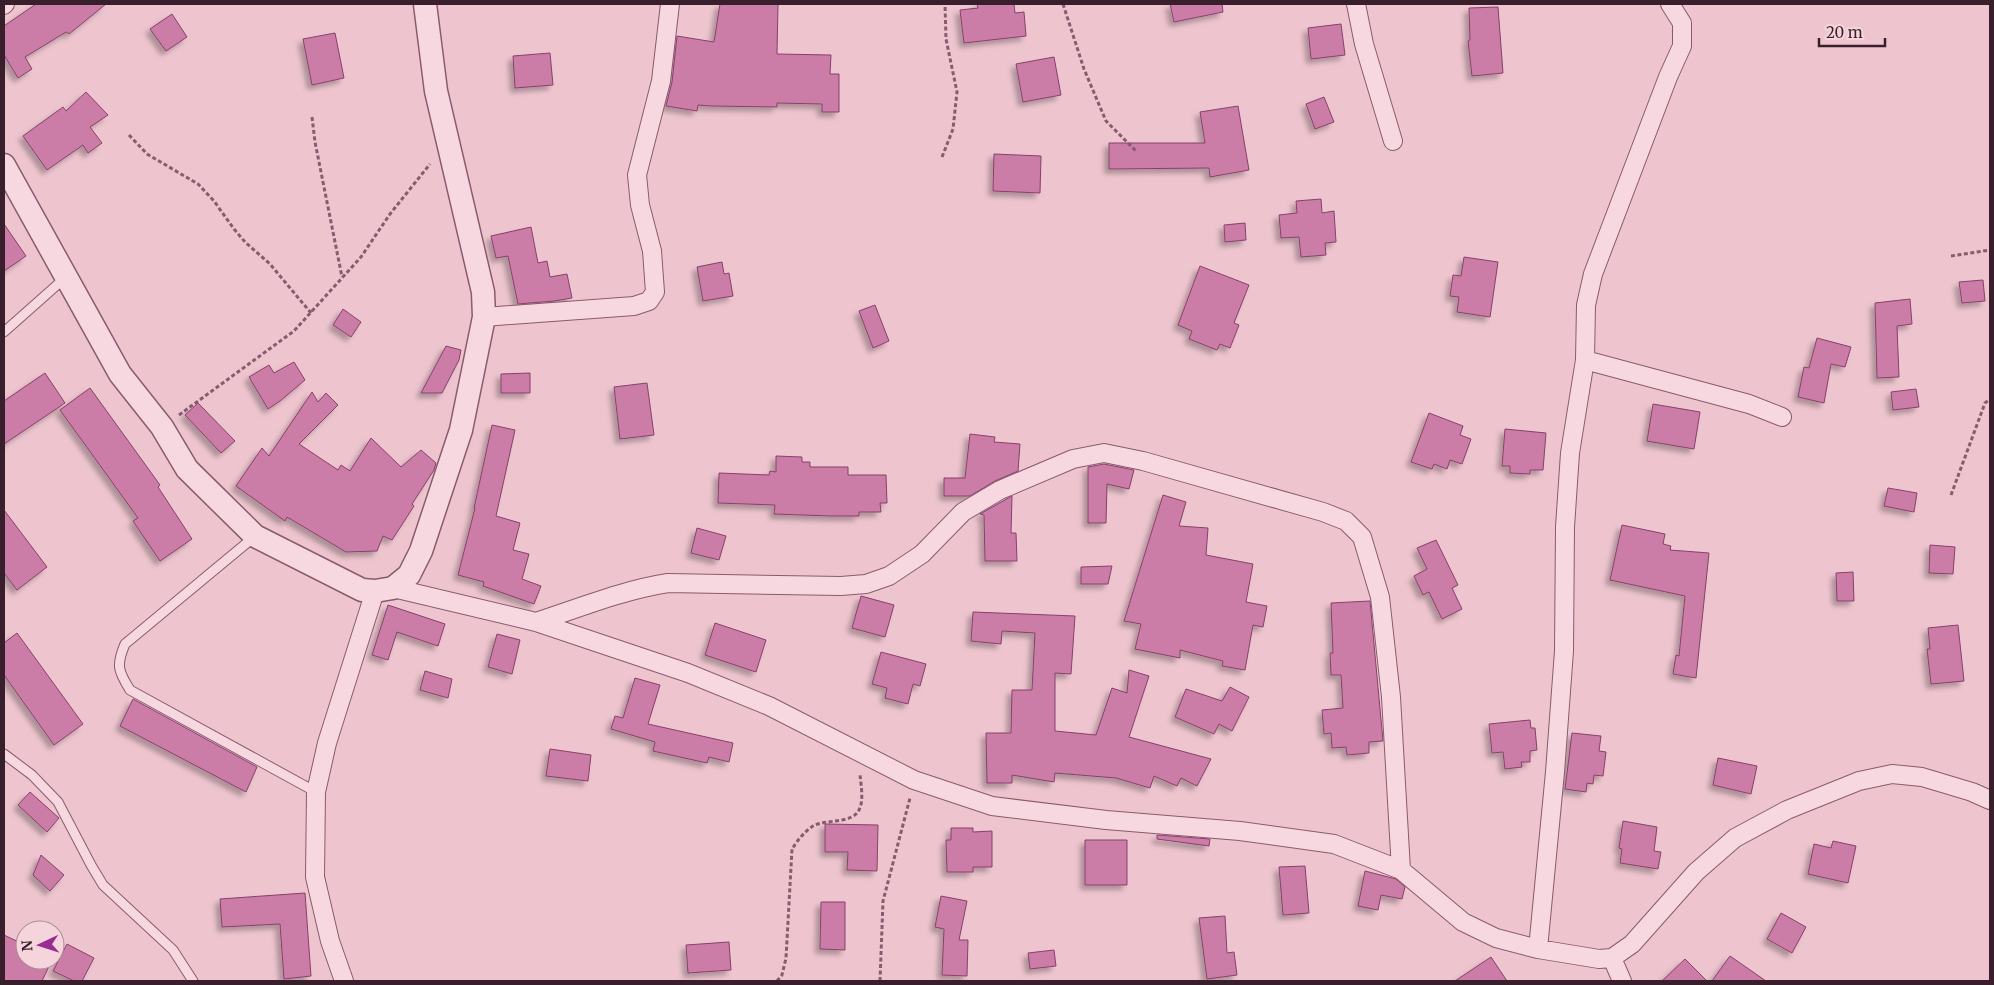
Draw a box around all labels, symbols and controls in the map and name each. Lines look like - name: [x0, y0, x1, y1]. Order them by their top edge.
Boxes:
- scale bar: [1819, 15, 1885, 47]
- text: 20 m: [1826, 23, 1863, 42]
- north arrow: [15, 920, 65, 970]
- text: N: [18, 940, 36, 952]

